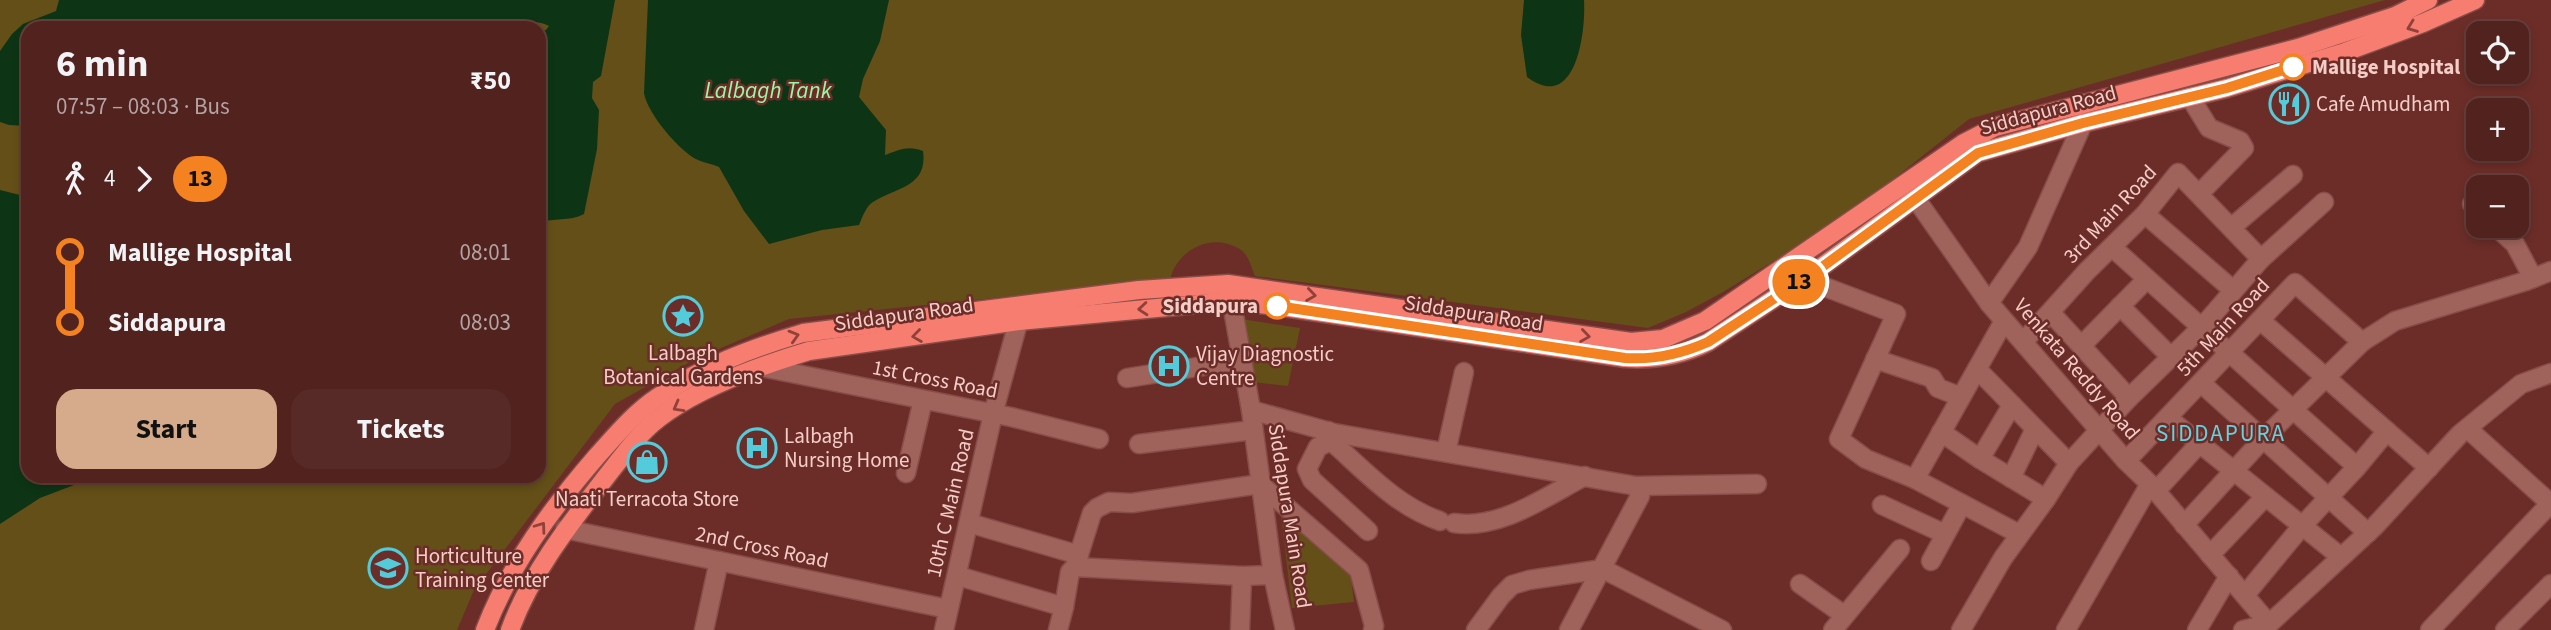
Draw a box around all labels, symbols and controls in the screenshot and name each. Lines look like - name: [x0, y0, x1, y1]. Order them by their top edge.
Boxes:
- one-way arrow: [2407, 19, 2419, 33]
- map controls: [2466, 21, 2529, 238]
- button: locate: [2466, 21, 2529, 84]
- text: 6 min: [56, 37, 148, 91]
- place label: Mallige Hospital: [2312, 52, 2460, 82]
- marker: Mallige Hospital: [2280, 54, 2306, 80]
- text: ₹50: [470, 62, 511, 99]
- water label: Lalbagh Tank: [704, 74, 833, 107]
- street label: Siddapura Road: [1977, 77, 2119, 143]
- restaurant icon: Cafe Amudham: [2268, 83, 2310, 125]
- place label: Cafe Amudham: [2316, 89, 2450, 119]
- text: 07:57 – 08:03 · Bus: [56, 90, 230, 123]
- button: +: [2466, 98, 2529, 161]
- street label: 3rd Main Road: [2056, 158, 2164, 270]
- icon: walk: [56, 160, 94, 198]
- icon: forward: [125, 160, 163, 198]
- text: 13: [187, 161, 213, 196]
- text: 4: [104, 162, 115, 195]
- button: −: [2466, 175, 2529, 238]
- text: Mallige Hospital: [108, 234, 292, 271]
- text: 08:01: [460, 236, 511, 269]
- line badge: 13: [1768, 259, 1830, 305]
- text: 13: [1786, 264, 1812, 299]
- street label: 5th Main Road: [2169, 271, 2277, 383]
- one-way arrow: [1306, 287, 1317, 302]
- street label: Siddapura Road: [1403, 287, 1545, 339]
- street label: Siddapura Road: [833, 289, 975, 339]
- place label: Siddapura: [1163, 291, 1258, 321]
- street label: Venkata Reddy Road: [2007, 292, 2147, 446]
- marker: Siddapura: [1264, 293, 1290, 319]
- place icon: Lalbagh Botanical Gardens: [662, 295, 704, 337]
- one-way arrow: [1137, 302, 1149, 317]
- text: Siddapura: [108, 304, 226, 341]
- text: 08:03: [460, 306, 511, 339]
- one-way arrow: [911, 328, 923, 343]
- one-way arrow: [1579, 328, 1591, 343]
- one-way arrow: [788, 330, 800, 344]
- place label: Lalbagh Botanical Gardens: [603, 338, 763, 392]
- place label: Vijay Diagnostic Centre: [1196, 339, 1334, 393]
- hospital icon: Vijay Diagnostic Centre: [1148, 345, 1190, 387]
- street label: 1st Cross Road: [870, 352, 1000, 406]
- button: Start: [56, 389, 277, 469]
- button: Tickets: [291, 389, 511, 469]
- one-way arrow: [672, 399, 685, 412]
- district label: SIDDAPURA: [2156, 417, 2286, 450]
- place label: Lalbagh Nursing Home: [784, 421, 909, 475]
- street label: Siddapura Main Road: [1261, 421, 1319, 611]
- street label: 10th C Main Road: [918, 426, 982, 580]
- hospital icon: Lalbagh Nursing Home: [736, 427, 778, 469]
- shop icon: Naati Terracota Store: [626, 441, 668, 483]
- place label: Naati Terracota Store: [555, 484, 739, 514]
- street label: 2nd Cross Road: [693, 518, 831, 576]
- one-way arrow: [533, 522, 545, 535]
- place label: Horticulture Training Center: [415, 541, 550, 595]
- school or university icon: Horticulture Training Center: [367, 547, 409, 589]

